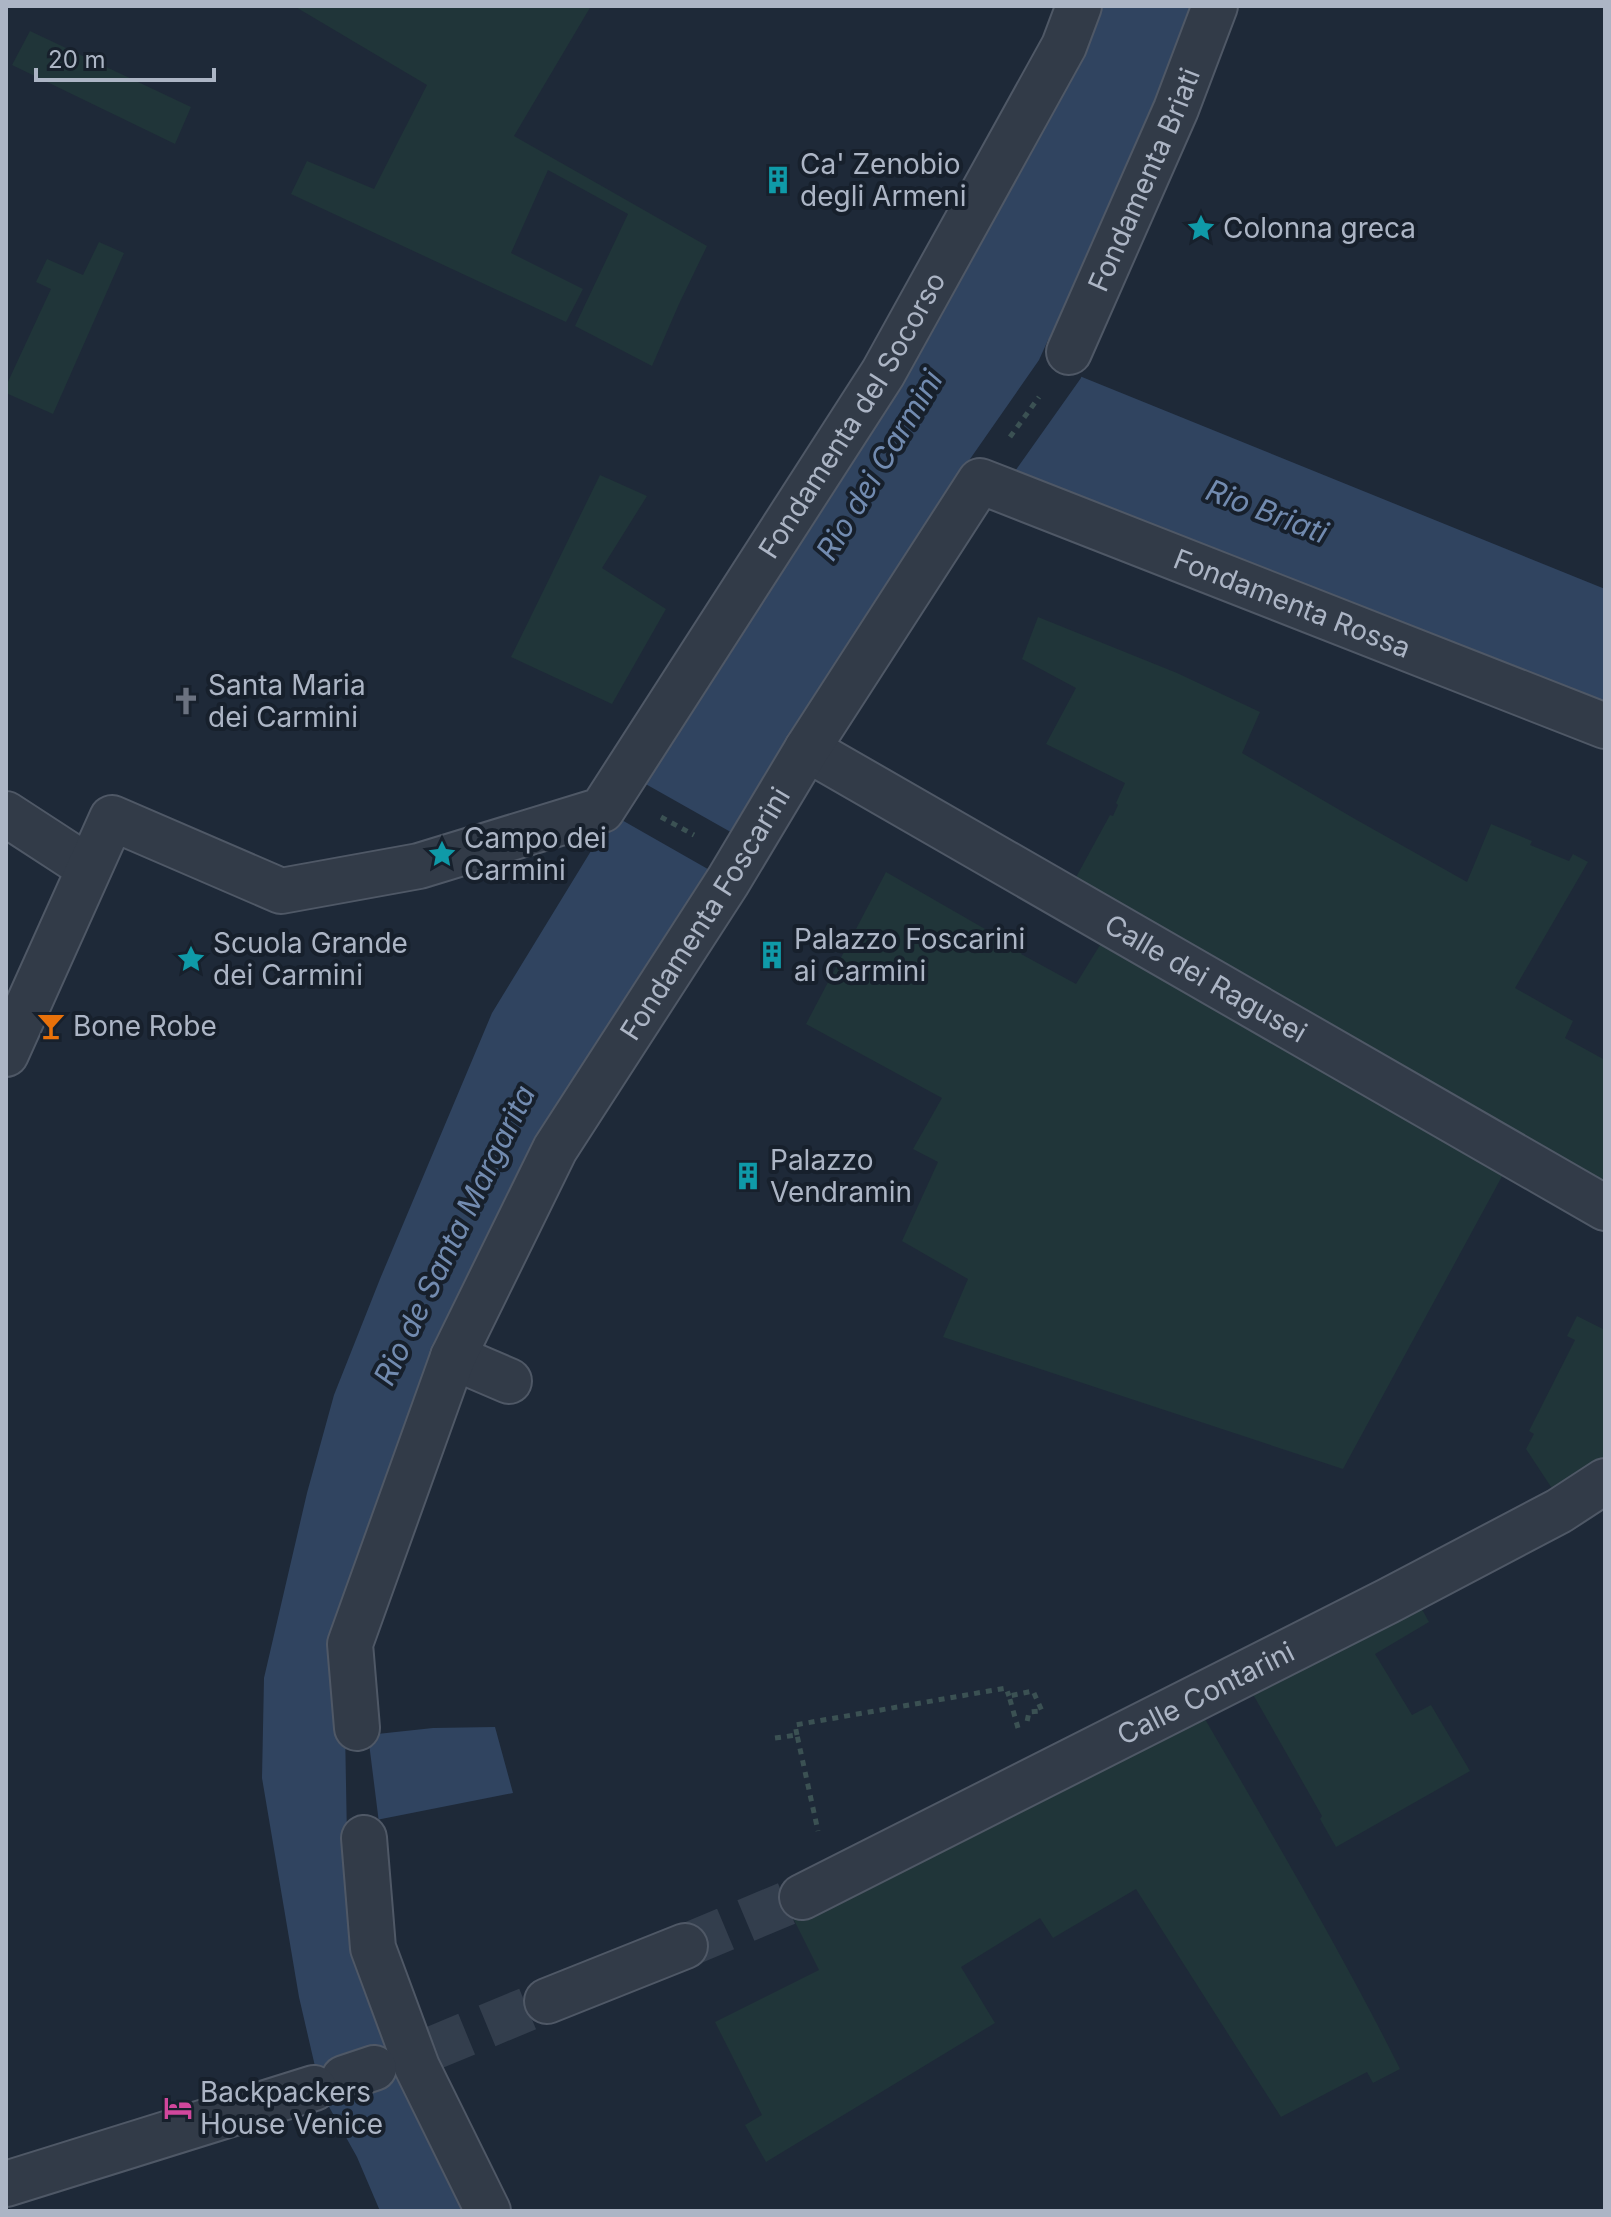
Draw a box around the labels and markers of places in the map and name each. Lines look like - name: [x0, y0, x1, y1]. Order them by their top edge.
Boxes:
- place label: Ca' Zenobio degli Armeni: [800, 147, 967, 213]
- building icon: Ca' Zenobio degli Armeni: [763, 165, 793, 195]
- place label: Colonna greca: [1223, 211, 1416, 245]
- place icon: Colonna greca: [1186, 213, 1216, 243]
- place label: Santa Maria dei Carmini: [208, 668, 366, 734]
- church icon: Santa Maria dei Carmini: [171, 686, 201, 716]
- place label: Campo dei Carmini: [464, 821, 607, 887]
- place icon: Campo dei Carmini: [427, 839, 457, 869]
- place label: Palazzo Foscarini ai Carmini: [794, 922, 1025, 988]
- place label: Scuola Grande dei Carmini: [213, 926, 408, 992]
- building icon: Palazzo Foscarini ai Carmini: [757, 940, 787, 970]
- place icon: Scuola Grande dei Carmini: [176, 944, 206, 974]
- place label: Bone Robe: [73, 1009, 217, 1043]
- bar icon: Bone Robe: [36, 1011, 66, 1041]
- place label: Palazzo Vendramin: [770, 1143, 912, 1209]
- building icon: Palazzo Vendramin: [733, 1161, 763, 1191]
- place label: Backpackers House Venice: [200, 2075, 383, 2141]
- hotel icon: Backpackers House Venice: [163, 2093, 193, 2123]

